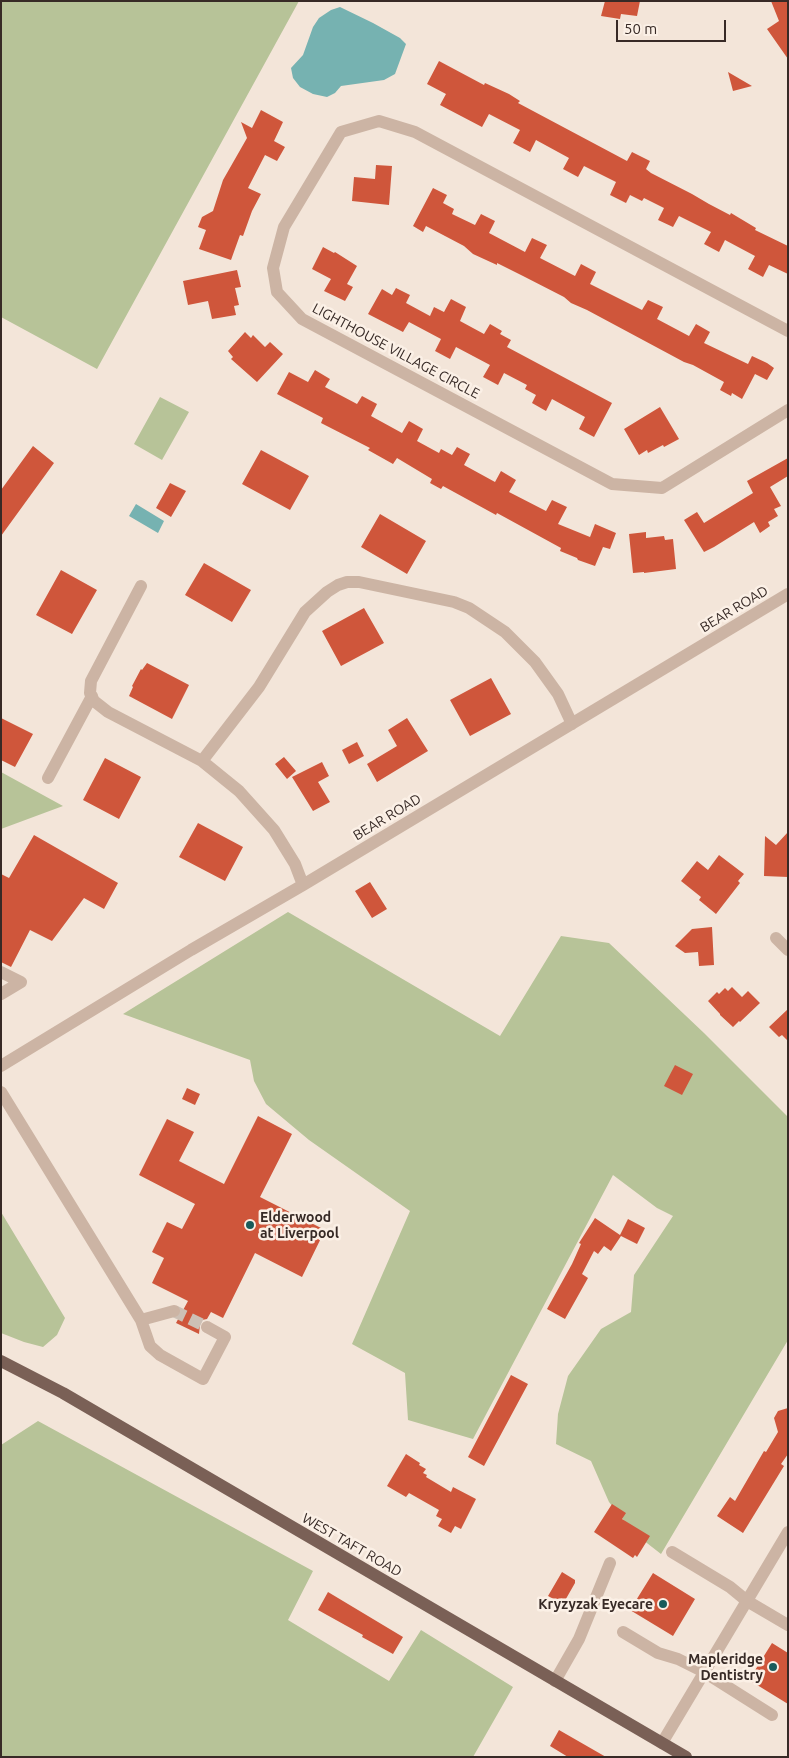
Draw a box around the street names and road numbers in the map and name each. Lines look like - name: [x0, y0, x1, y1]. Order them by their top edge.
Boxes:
- street label: LIGHTHOUSE VILLAGE CIRCLE: [310, 300, 482, 402]
- street label: BEAR ROAD: [697, 582, 771, 636]
- street label: BEAR ROAD: [350, 790, 424, 844]
- street label: WEST TAFT ROAD: [299, 1510, 405, 1580]

